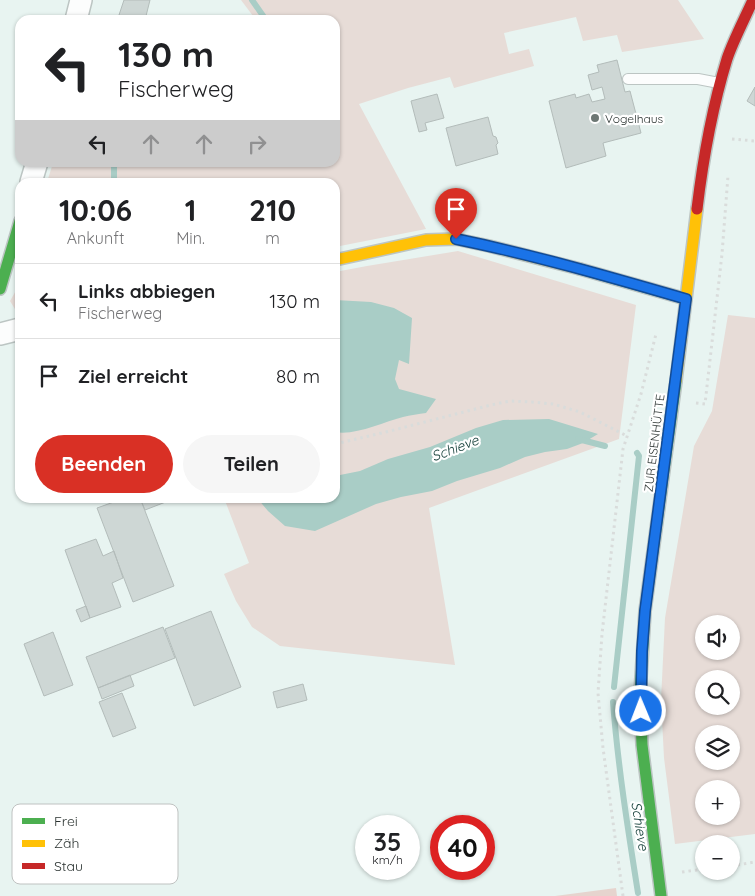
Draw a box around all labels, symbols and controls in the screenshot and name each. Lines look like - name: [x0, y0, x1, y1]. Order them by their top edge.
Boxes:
- text: 130 m: [118, 32, 214, 76]
- icon: left: [35, 35, 100, 100]
- text: Fischerweg: [118, 75, 234, 103]
- place label: Vogelhaus: [605, 111, 664, 126]
- marker: Vogelhaus: [589, 112, 601, 124]
- icon: left: [84, 130, 112, 158]
- icon: ahead: [137, 130, 165, 158]
- icon: ahead: [190, 130, 218, 158]
- icon: right: [243, 130, 271, 158]
- pin: [435, 188, 477, 239]
- text: 10:06: [59, 191, 132, 229]
- text: 1: [185, 191, 196, 229]
- text: 210: [249, 191, 296, 229]
- icon: arrive: [442, 195, 470, 223]
- text: Ankunft: [67, 228, 124, 248]
- text: Min.: [176, 228, 205, 248]
- text: m: [265, 228, 280, 248]
- text: Links abbiegen: [78, 279, 215, 303]
- icon: left: [35, 287, 63, 315]
- text: 130 m: [269, 289, 320, 313]
- text: Fischerweg: [78, 303, 162, 323]
- icon: arrive: [35, 362, 63, 390]
- text: Ziel erreicht: [78, 364, 188, 388]
- text: 80 m: [276, 364, 320, 388]
- street label: ZUR EISENHÜTTE: [641, 393, 667, 493]
- water label: Schieve: [429, 430, 482, 465]
- button: Beenden: [35, 435, 173, 493]
- button: Teilen: [183, 435, 320, 493]
- map controls: [695, 615, 740, 880]
- button: sound: [695, 615, 740, 660]
- button: search: [695, 670, 740, 715]
- position arrow: [614, 684, 666, 736]
- button: layers: [695, 725, 740, 770]
- button: +: [695, 780, 740, 825]
- water label: Schieve: [627, 800, 653, 853]
- legend: [12, 804, 178, 884]
- text: Frei: [54, 812, 78, 830]
- speed limit sign: 40: [430, 815, 495, 880]
- text: 35: [374, 826, 401, 857]
- text: Zäh: [54, 834, 79, 852]
- button: −: [695, 835, 740, 880]
- text: km/h: [372, 852, 403, 867]
- text: Stau: [54, 857, 83, 875]

